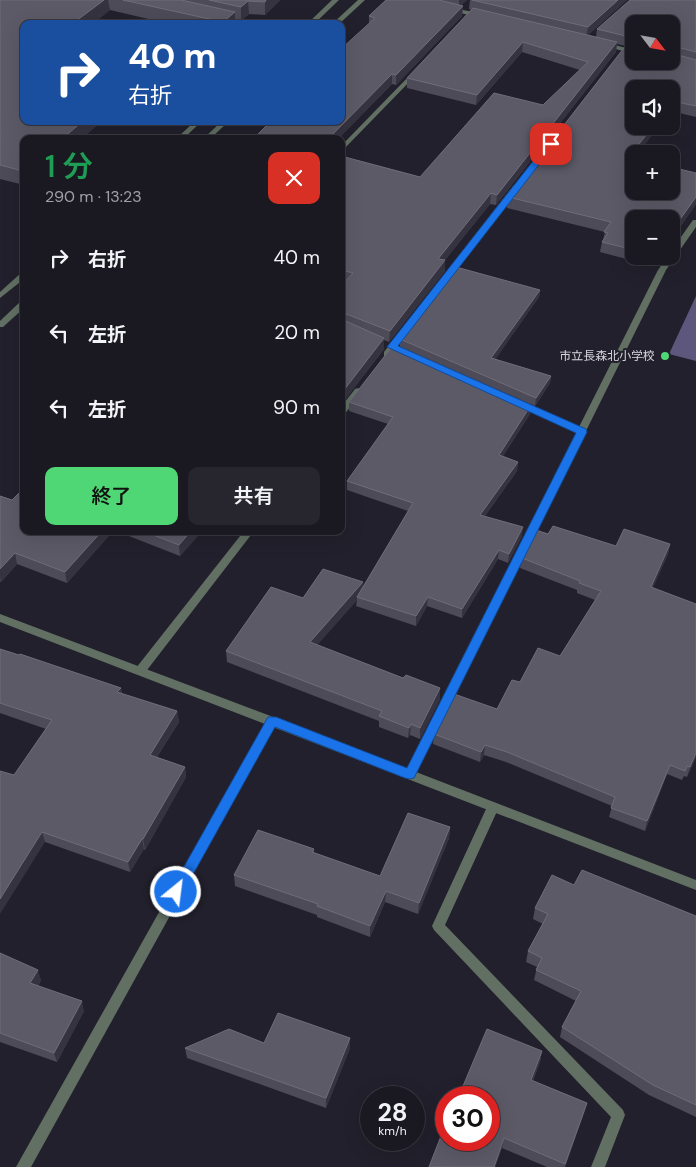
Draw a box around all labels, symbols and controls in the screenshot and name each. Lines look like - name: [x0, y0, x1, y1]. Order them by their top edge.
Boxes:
- north arrow: [625, 15, 680, 70]
- map controls: [625, 15, 680, 265]
- text: 40 m: [128, 33, 217, 79]
- icon: right: [45, 40, 110, 105]
- button: sound: [625, 80, 680, 135]
- text: 右折: [128, 81, 172, 110]
- pin: [530, 123, 572, 165]
- icon: arrive: [537, 130, 565, 158]
- button: +: [625, 145, 680, 200]
- text: 1 分: [45, 147, 93, 186]
- button: close: [268, 152, 320, 204]
- text: 290 m · 13:23: [45, 186, 142, 207]
- button: −: [625, 210, 680, 265]
- icon: right: [45, 244, 73, 272]
- text: 40 m: [273, 245, 320, 270]
- text: 右折: [88, 247, 126, 272]
- icon: left: [45, 319, 73, 347]
- text: 20 m: [274, 320, 320, 345]
- text: 左折: [88, 322, 126, 347]
- place label: 市立長森北小学校: [559, 348, 655, 364]
- marker: 市立長森北小学校: [659, 350, 671, 362]
- icon: left: [45, 394, 73, 422]
- text: 90 m: [273, 395, 320, 420]
- text: 左折: [88, 397, 126, 422]
- button: 終了: [45, 467, 178, 525]
- button: 共有: [188, 467, 320, 525]
- position arrow: [149, 865, 201, 917]
- speed limit sign: 30: [435, 1086, 500, 1151]
- text: 28: [377, 1096, 408, 1129]
- text: km/h: [378, 1123, 407, 1139]

